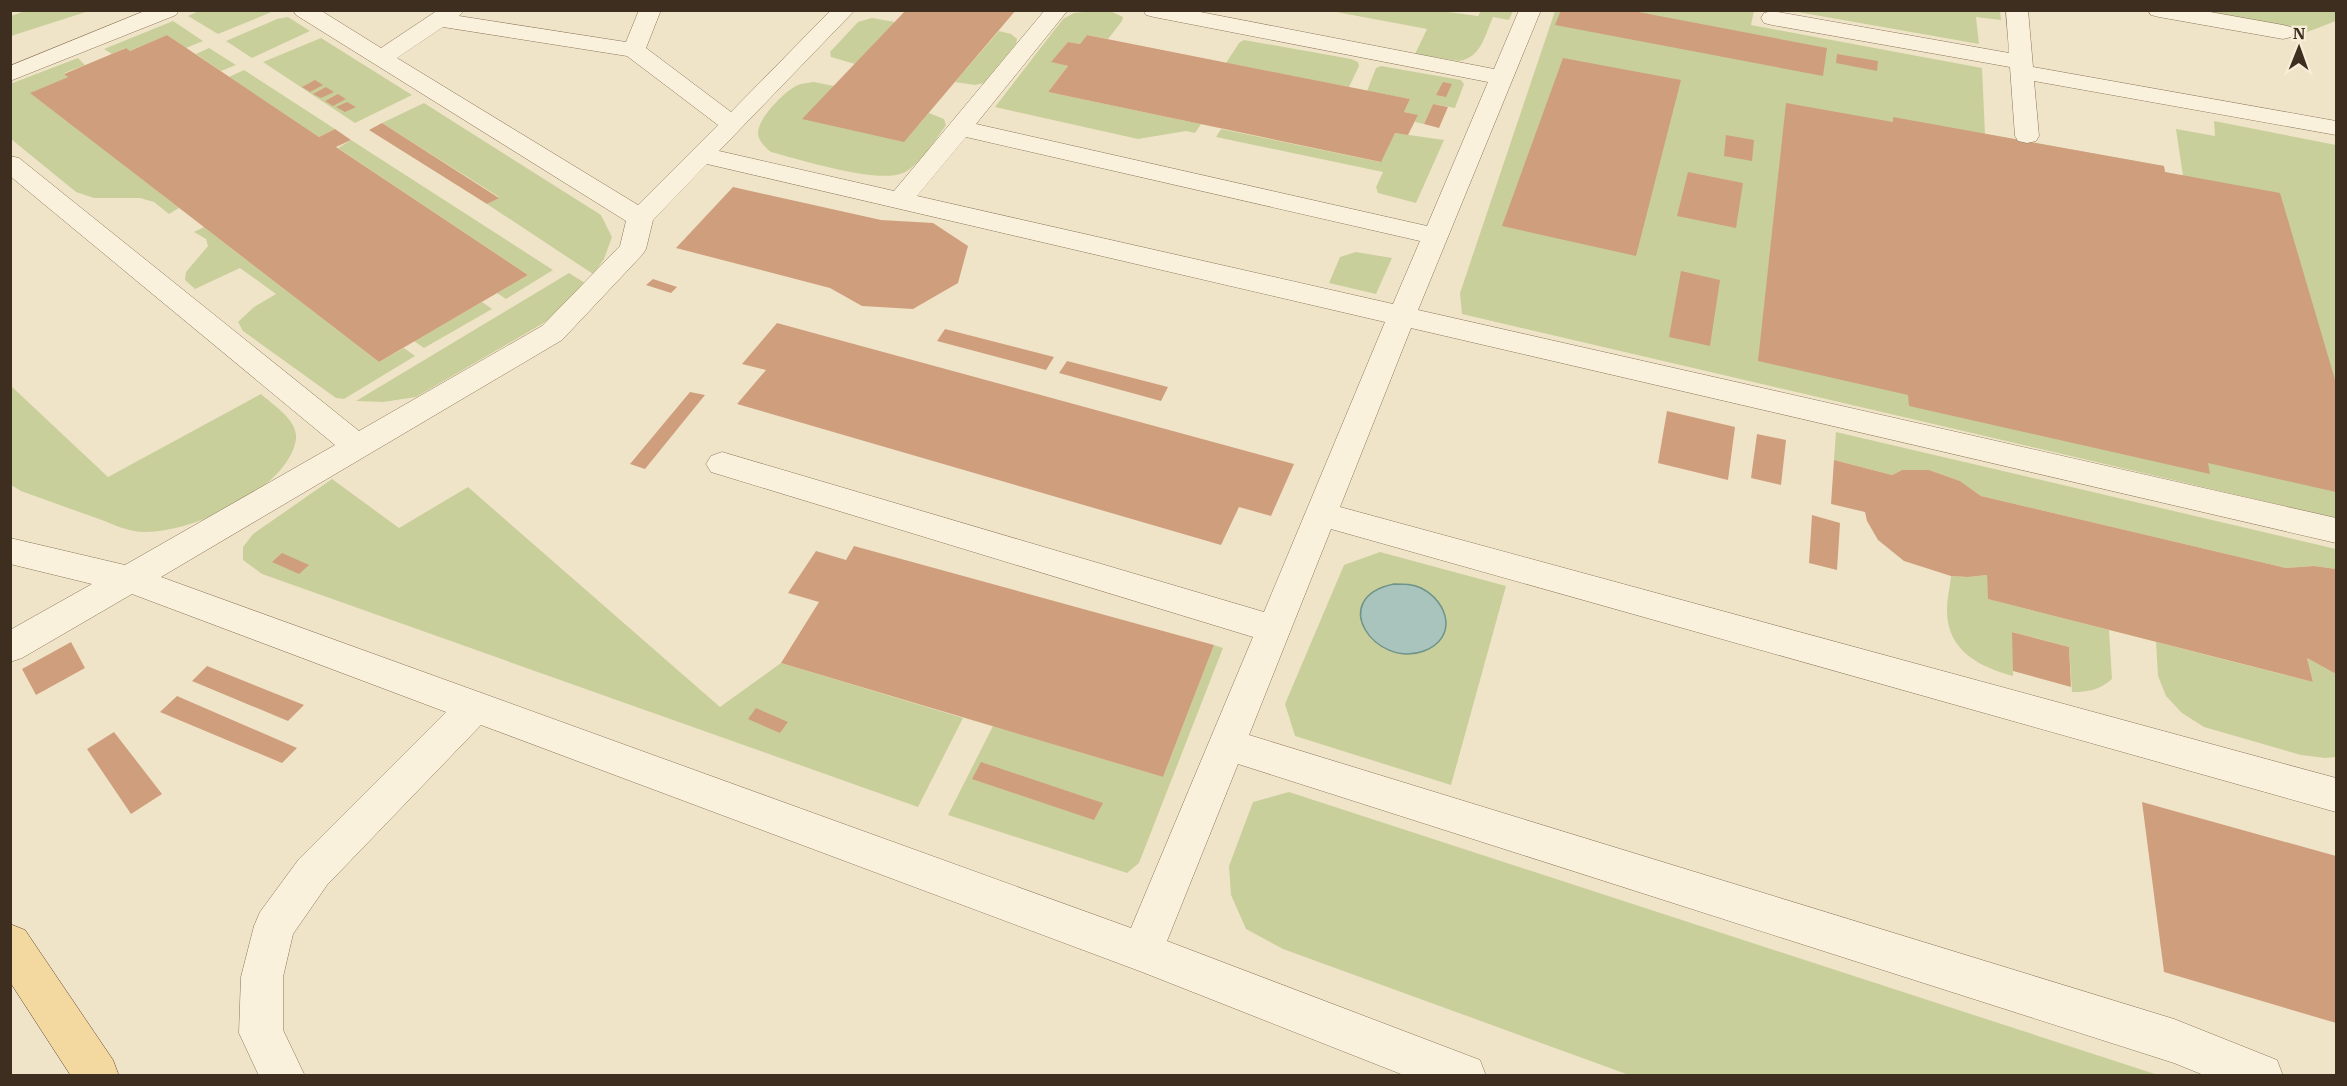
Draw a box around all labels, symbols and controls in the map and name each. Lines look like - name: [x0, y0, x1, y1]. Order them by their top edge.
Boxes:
- north arrow: [2269, 18, 2329, 78]
- text: N: [2293, 23, 2306, 43]

